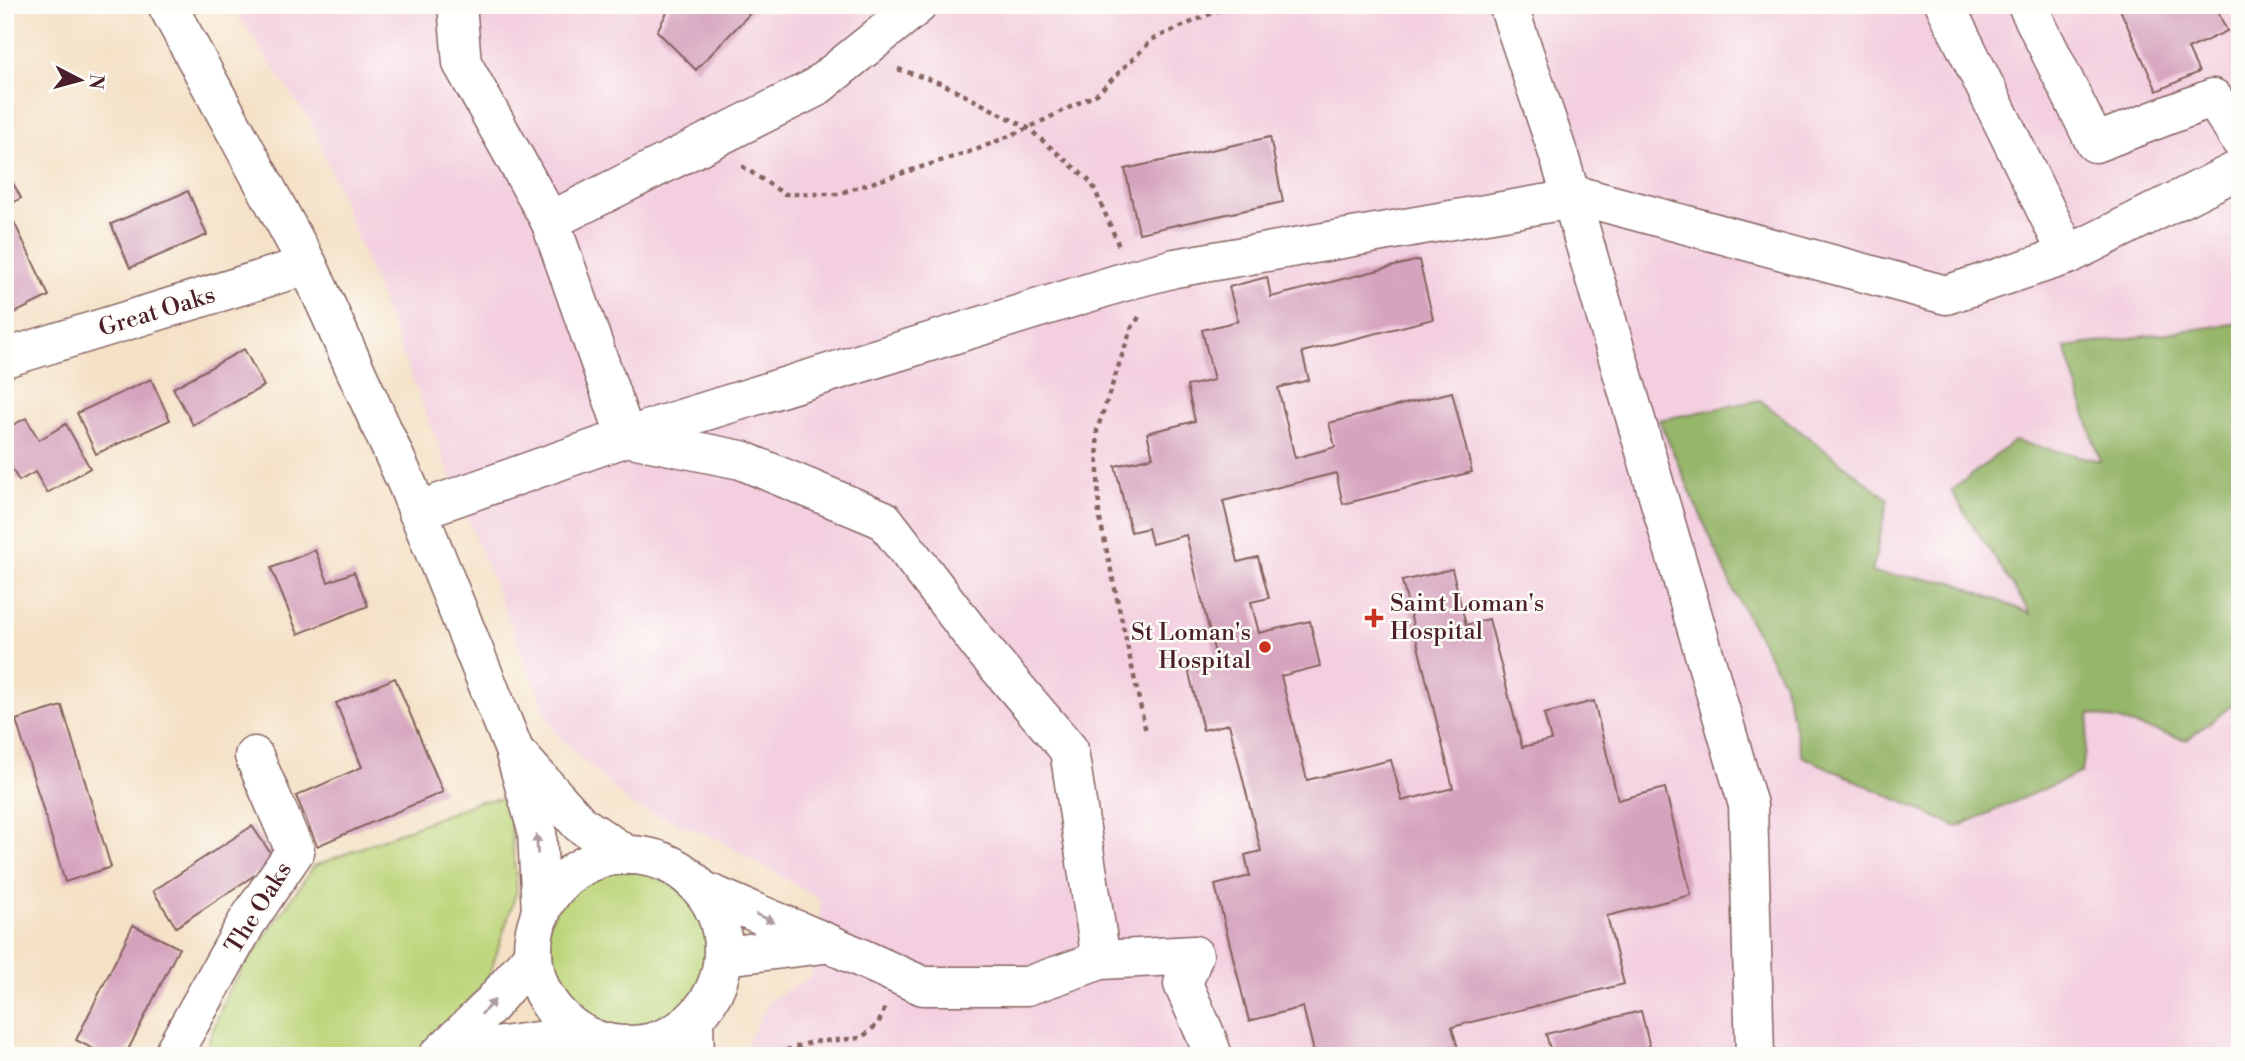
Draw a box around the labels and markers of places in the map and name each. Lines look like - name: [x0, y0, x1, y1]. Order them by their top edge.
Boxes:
- place label: Saint Loman's Hospital: [1390, 589, 1544, 647]
- marker: Saint Loman's Hospital: [1364, 608, 1384, 628]
- place label: St Loman's Hospital: [1131, 618, 1251, 676]
- marker: St Loman's Hospital: [1257, 639, 1273, 655]

